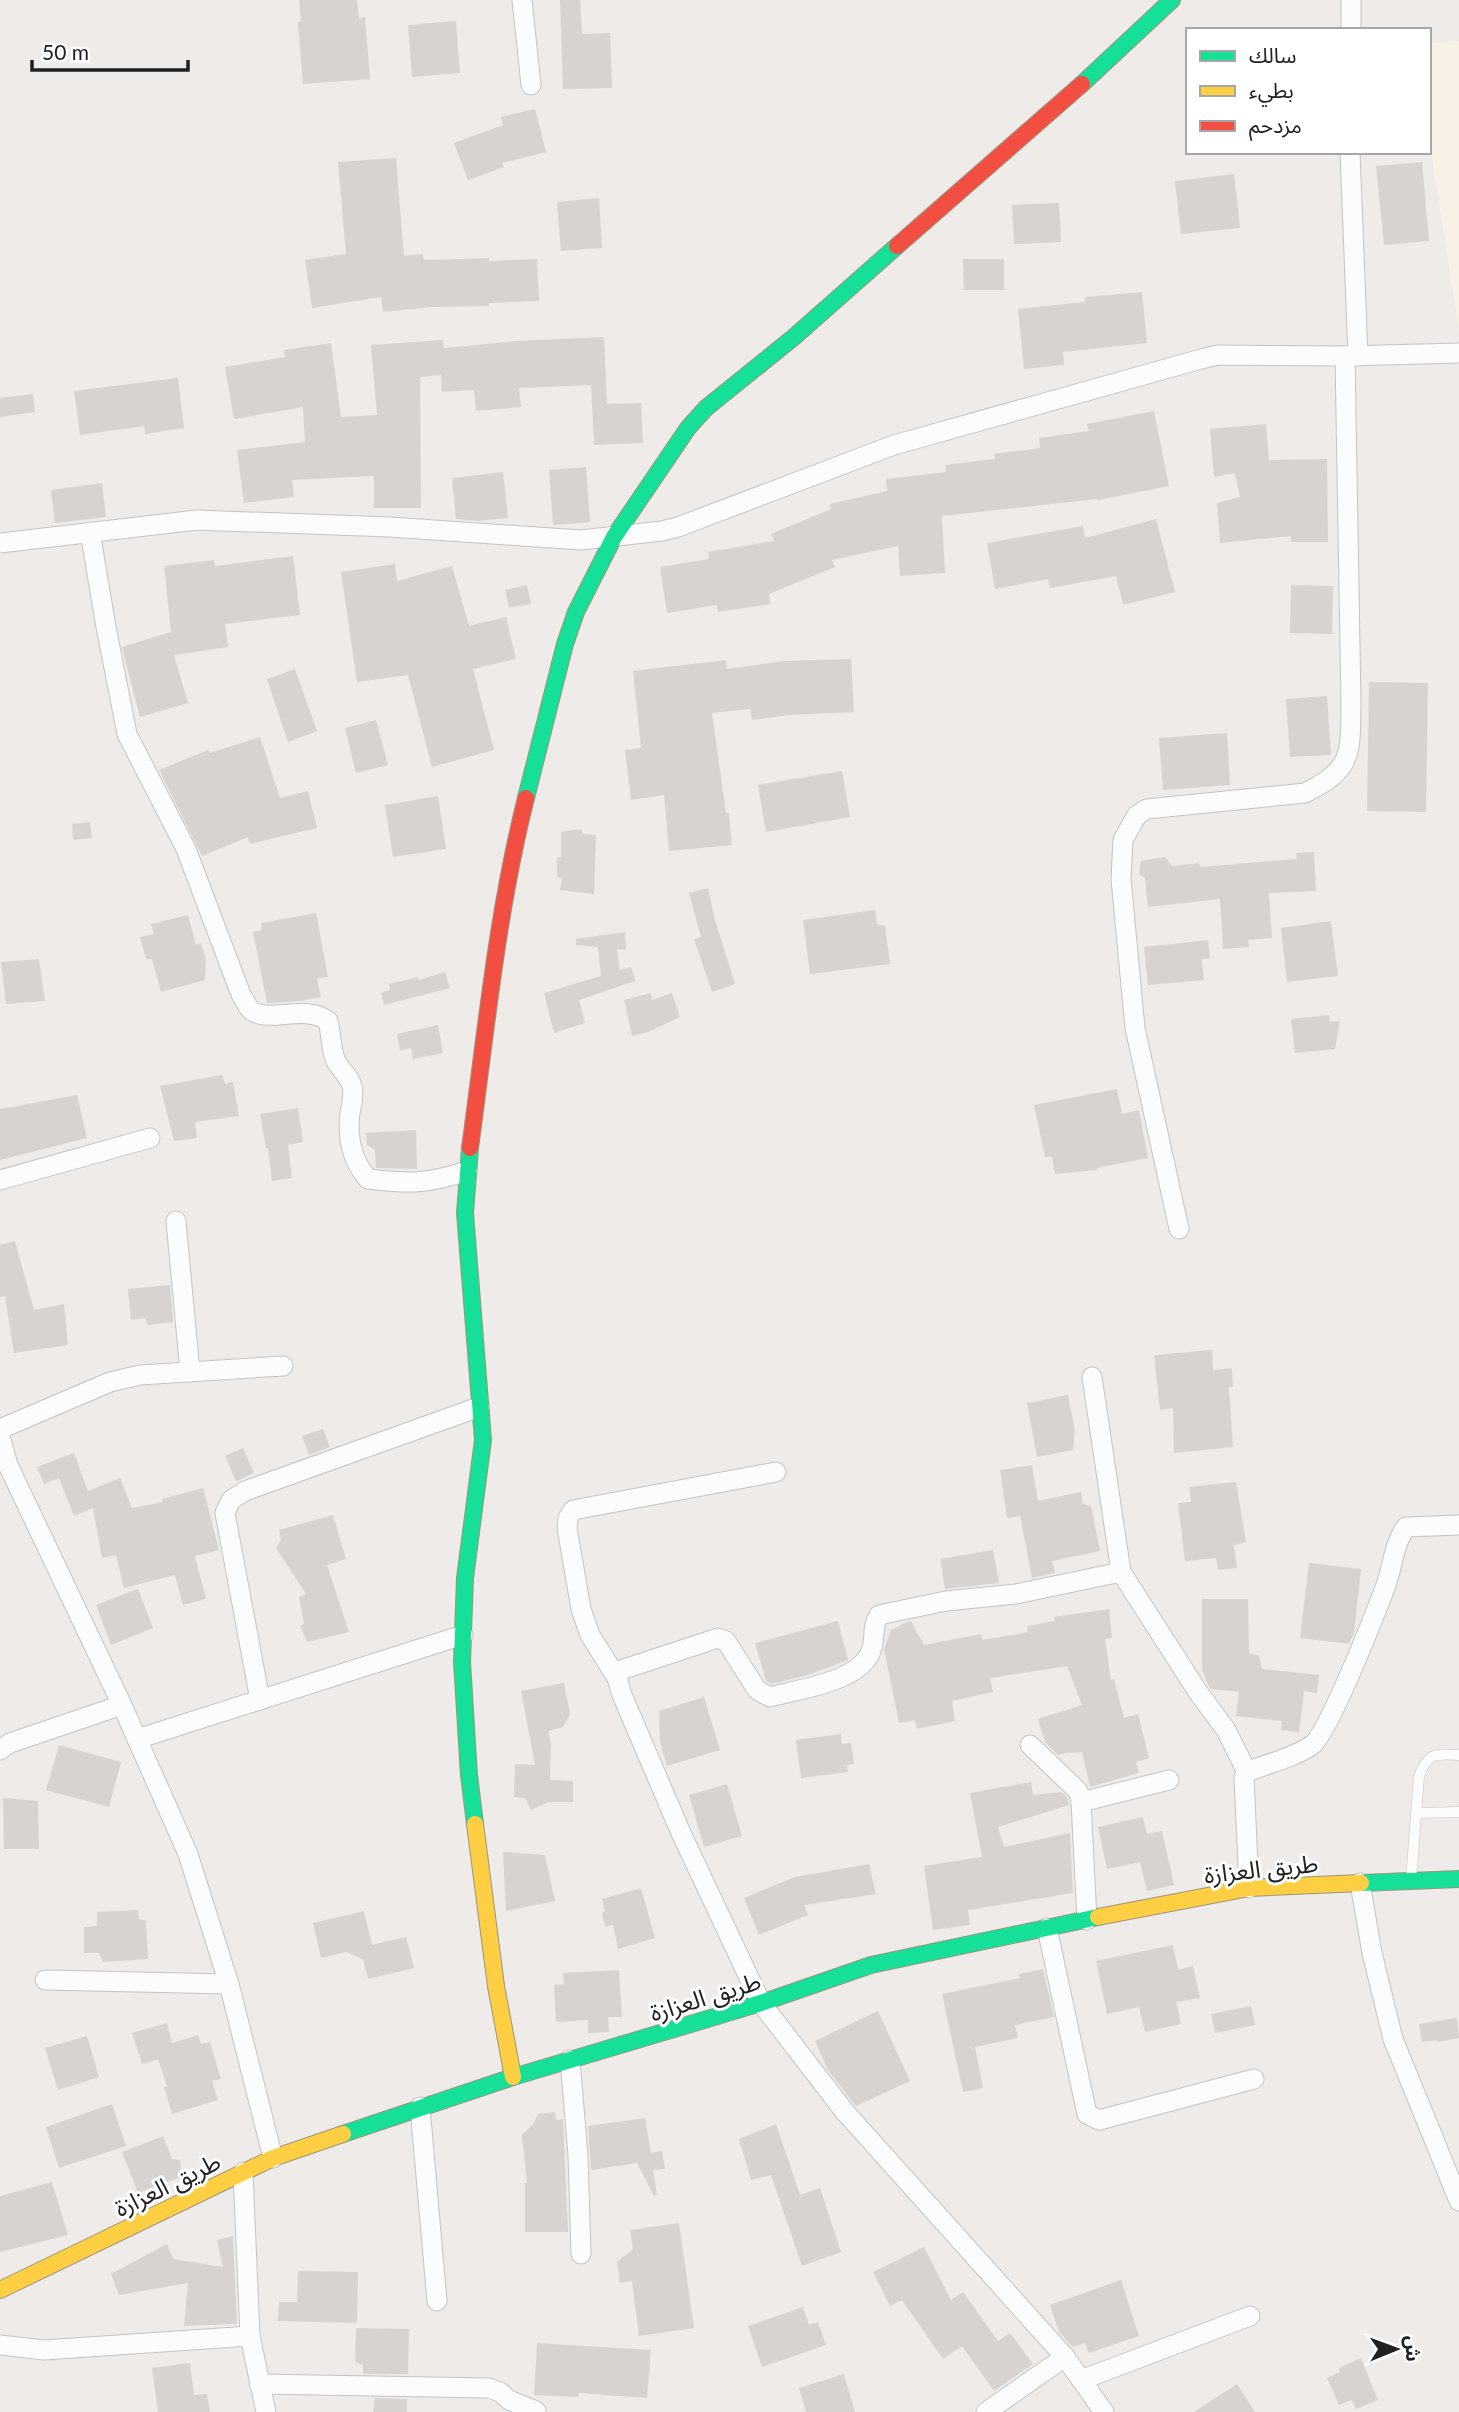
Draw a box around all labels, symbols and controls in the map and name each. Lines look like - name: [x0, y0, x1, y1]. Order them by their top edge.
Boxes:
- scale bar: [32, 28, 187, 72]
- legend: [1186, 28, 1431, 154]
- text: 50 m: [42, 39, 89, 64]
- text: سالك: [1249, 42, 1296, 67]
- text: بطيء: [1249, 77, 1294, 107]
- text: مزدحم: [1249, 112, 1302, 141]
- street label: طريق العزازة: [1203, 1848, 1320, 1890]
- street label: طريق العزازة: [646, 1965, 765, 2029]
- street label: طريق العزازة: [109, 2146, 226, 2224]
- north arrow: [1361, 2314, 1431, 2384]
- text: ش: [1402, 2335, 1425, 2362]

